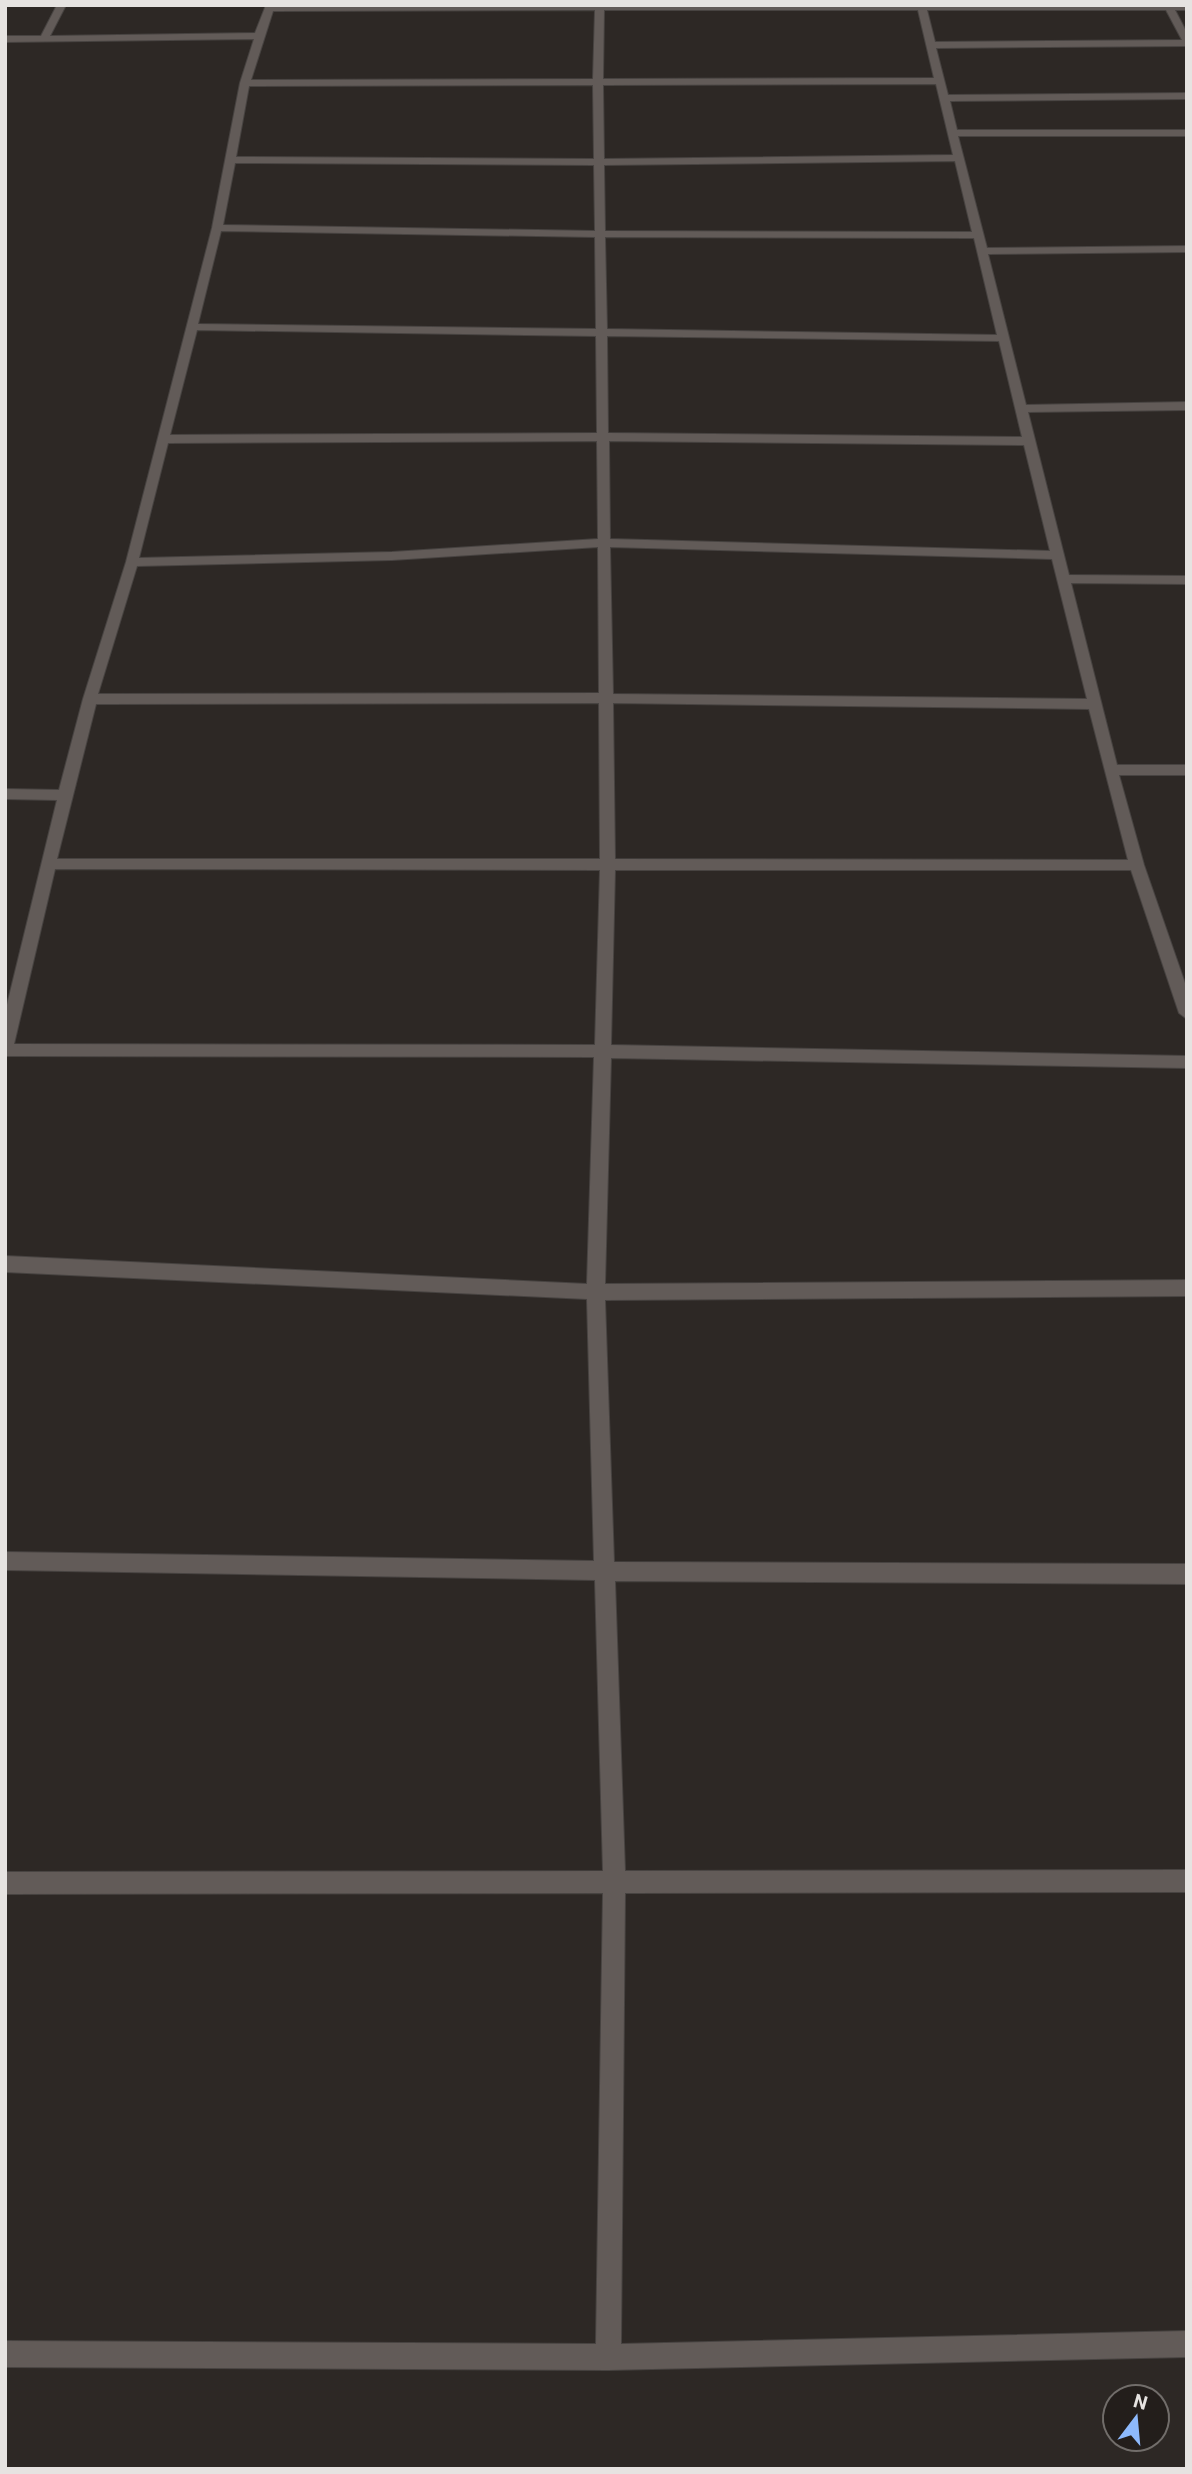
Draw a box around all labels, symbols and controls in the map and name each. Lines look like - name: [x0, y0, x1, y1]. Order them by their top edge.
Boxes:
- north arrow: [1101, 2383, 1171, 2453]
- text: N: [1131, 2389, 1150, 2415]

